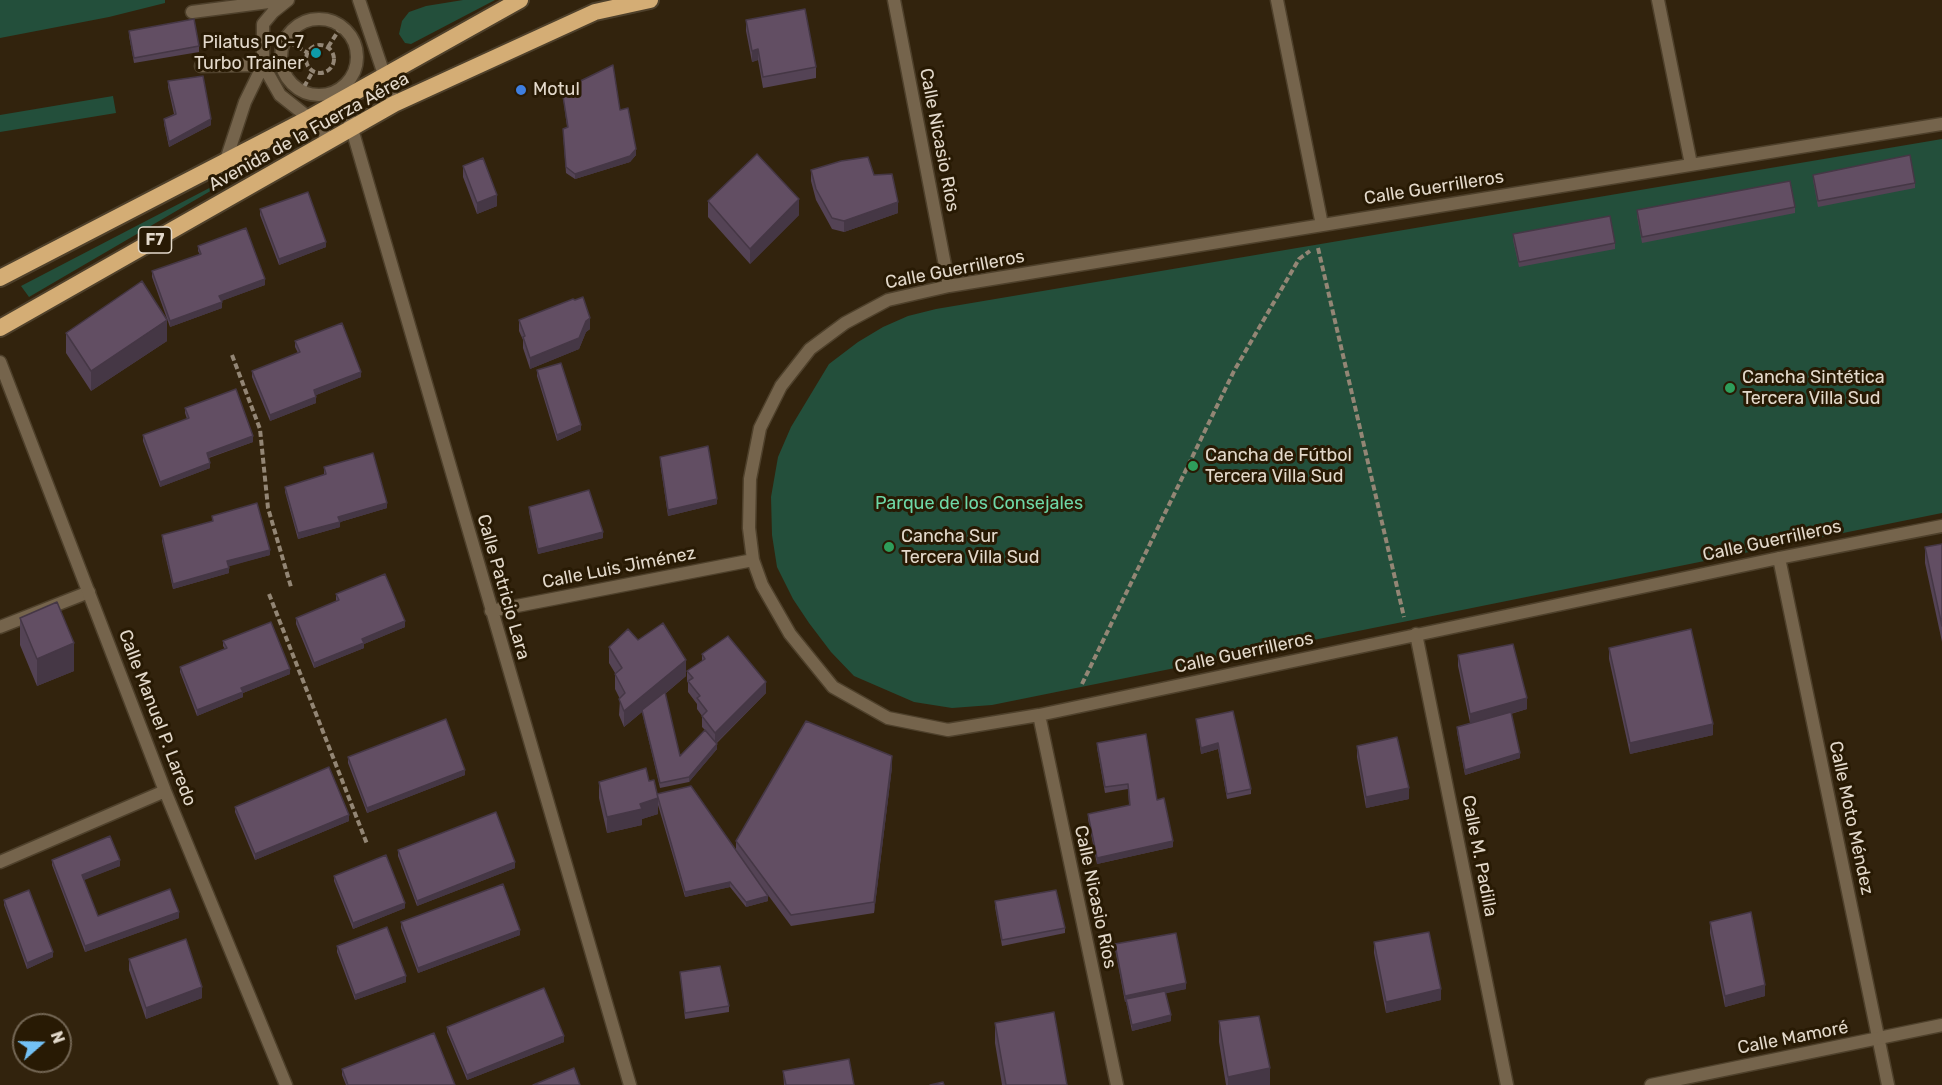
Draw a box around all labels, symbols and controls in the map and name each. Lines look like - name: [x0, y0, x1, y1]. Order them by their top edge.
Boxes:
- place label: Pilatus PC-7 Turbo Trainer: [194, 32, 304, 74]
- marker: Pilatus PC-7 Turbo Trainer: [309, 46, 323, 60]
- street label: Calle Nicasio Ríos: [914, 66, 964, 214]
- street label: Avenida de la Fuerza Aérea: [205, 68, 413, 196]
- place label: Motul: [533, 79, 580, 101]
- marker: Motul: [514, 83, 528, 97]
- street label: Calle Guerrilleros: [1362, 166, 1506, 210]
- road number: F7: [138, 227, 172, 253]
- street label: Calle Guerrilleros: [884, 246, 1026, 294]
- place label: Cancha Sintética Tercera Villa Sud: [1742, 367, 1885, 410]
- marker: Cancha Sintética Tercera Villa Sud: [1723, 381, 1737, 395]
- place label: Cancha de Fútbol Tercera Villa Sud: [1205, 445, 1352, 488]
- marker: Cancha de Fútbol Tercera Villa Sud: [1186, 459, 1200, 473]
- park label: Parque de los Consejales: [875, 493, 1083, 515]
- street label: Calle Patricio Lara: [472, 512, 534, 662]
- street label: Calle Guerrilleros: [1701, 516, 1843, 566]
- place label: Cancha Sur Tercera Villa Sud: [901, 526, 1039, 568]
- marker: Cancha Sur Tercera Villa Sud: [882, 540, 896, 554]
- street label: Calle Luis Jiménez: [540, 543, 698, 593]
- street label: Calle Manuel P. Laredo: [113, 627, 201, 809]
- street label: Calle Guerrilleros: [1173, 628, 1315, 678]
- street label: Calle Moto Méndez: [1824, 739, 1878, 897]
- street label: Calle M. Padilla: [1457, 793, 1501, 919]
- street label: Calle Nicasio Ríos: [1069, 823, 1121, 971]
- north arrow: [12, 1013, 72, 1073]
- street label: Calle Mamoré: [1736, 1017, 1850, 1059]
- text: N: [47, 1029, 68, 1046]

